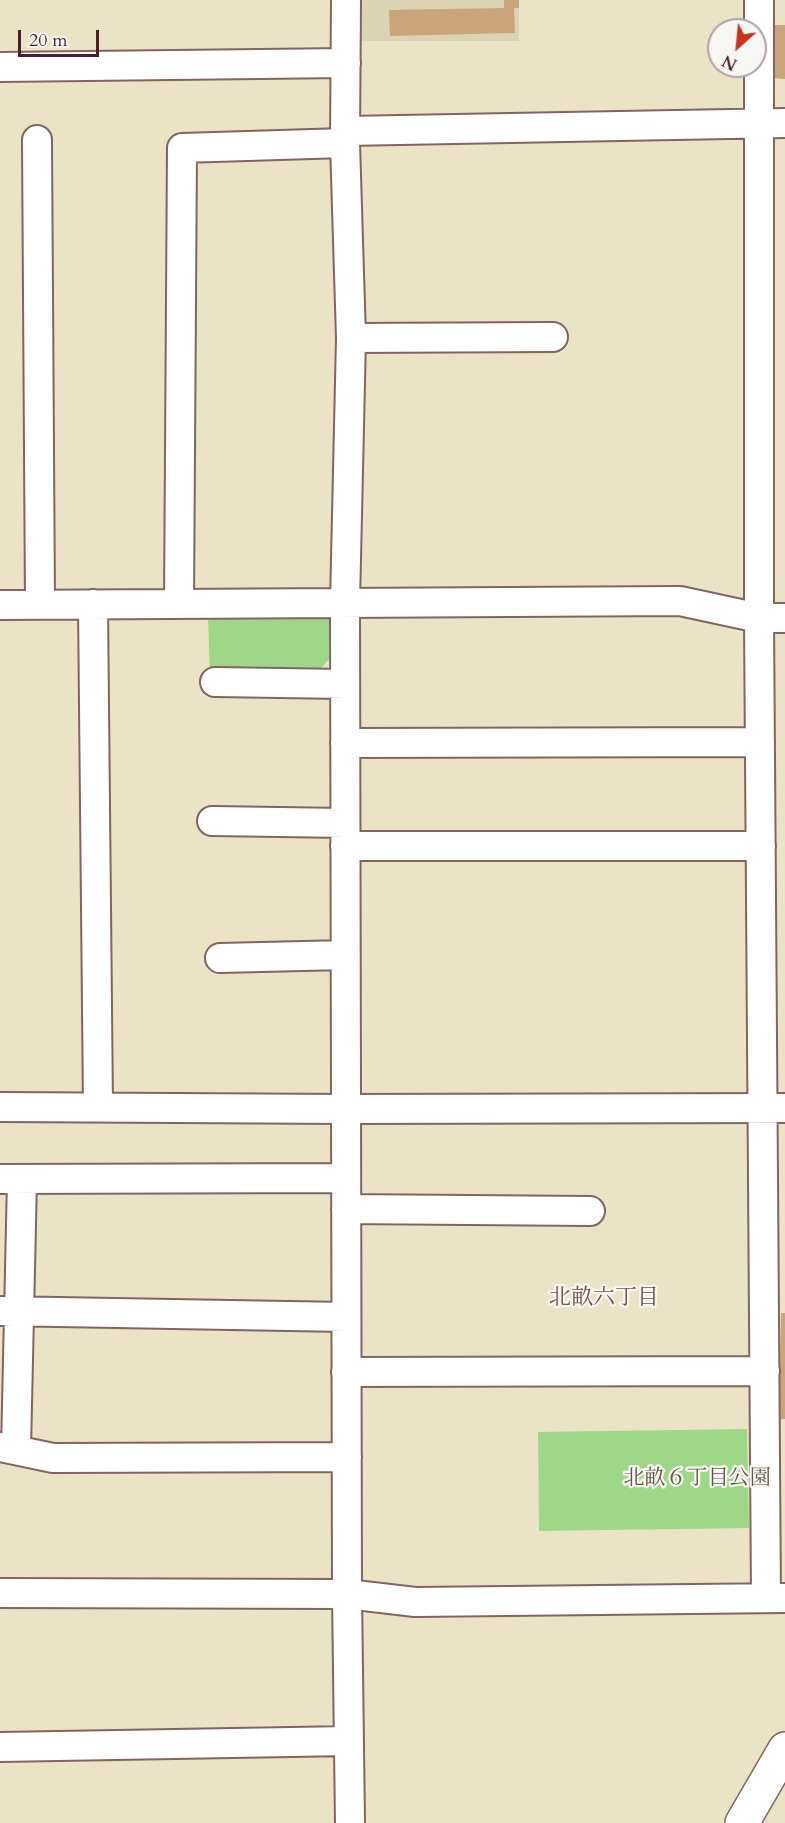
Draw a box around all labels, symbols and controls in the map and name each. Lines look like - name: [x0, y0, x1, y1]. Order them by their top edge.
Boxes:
- scale bar: [21, 18, 102, 56]
- north arrow: [707, 18, 767, 78]
- text: 20 m: [29, 28, 68, 53]
- text: N: [719, 49, 741, 75]
- district label: 北畝六丁目: [549, 1286, 659, 1312]
- park label: 北畝６丁目公園: [624, 1466, 770, 1492]

